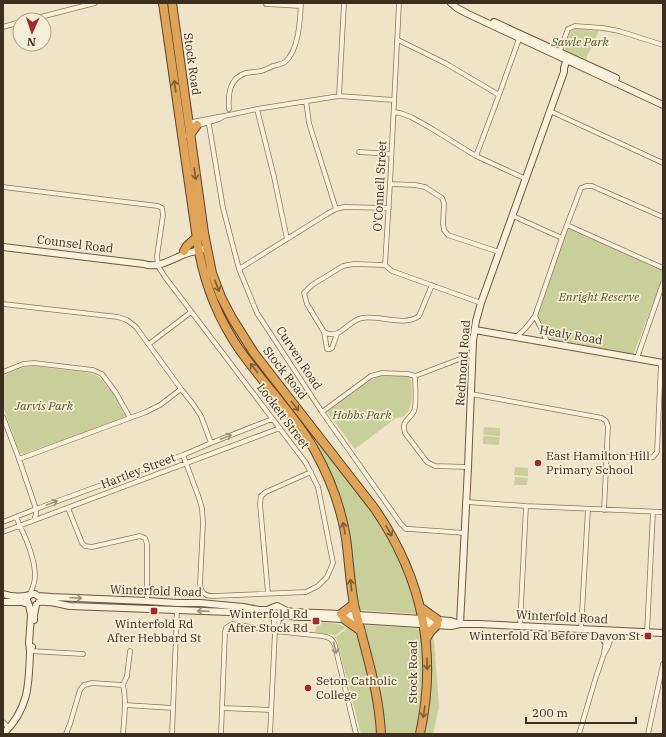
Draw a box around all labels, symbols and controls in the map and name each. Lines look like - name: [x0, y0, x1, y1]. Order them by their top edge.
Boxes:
- north arrow: [12, 12, 52, 52]
- street label: Stock Road: [181, 32, 204, 96]
- park label: Sawle Park: [550, 34, 609, 49]
- text: N: [26, 35, 36, 49]
- one-way arrow: [171, 80, 179, 93]
- street label: O'Connell Street: [370, 140, 389, 232]
- one-way arrow: [191, 167, 199, 180]
- street label: Counsel Road: [36, 231, 114, 256]
- one-way arrow: [214, 279, 221, 292]
- park label: Enright Reserve: [558, 289, 640, 304]
- street label: Redmond Road: [452, 319, 473, 407]
- street label: Healy Road: [538, 322, 604, 347]
- street label: Curven Road: [273, 323, 326, 392]
- street label: Stock Road: [260, 343, 311, 402]
- one-way arrow: [249, 363, 258, 374]
- street label: Lockett Street: [254, 380, 313, 451]
- park label: Jarvis Park: [14, 398, 74, 413]
- one-way arrow: [291, 400, 300, 411]
- park label: Hobbs Park: [331, 407, 392, 422]
- one-way arrow: [220, 432, 232, 440]
- place label: East Hamilton Hill Primary School: [546, 448, 650, 477]
- street label: Hartley Street: [98, 449, 177, 492]
- marker: East Hamilton Hill Primary School: [533, 458, 543, 468]
- one-way arrow: [46, 498, 58, 506]
- one-way arrow: [340, 522, 348, 535]
- one-way arrow: [386, 525, 394, 537]
- one-way arrow: [347, 579, 355, 592]
- street label: Winterfold Road: [110, 581, 202, 600]
- one-way arrow: [69, 595, 82, 602]
- marker: Winterfold Rd After Hebbard St: [149, 606, 159, 616]
- place label: Winterfold Rd After Stock Rd: [228, 606, 308, 635]
- one-way arrow: [197, 607, 210, 615]
- street label: Winterfold Road: [516, 607, 608, 626]
- place label: Winterfold Rd After Hebbard St: [107, 616, 201, 645]
- marker: Winterfold Rd After Stock Rd: [311, 616, 321, 626]
- place label: Winterfold Rd Before Davon St: [469, 628, 640, 643]
- marker: Winterfold Rd Before Davon St: [643, 631, 653, 641]
- one-way arrow: [332, 641, 339, 654]
- street label: Stock Road: [405, 641, 420, 703]
- one-way arrow: [423, 657, 431, 670]
- place label: Seton Catholic College: [316, 673, 397, 702]
- marker: Seton Catholic College: [303, 683, 313, 693]
- scale bar: [526, 699, 636, 725]
- one-way arrow: [420, 705, 428, 718]
- text: 200 m: [532, 705, 568, 720]

